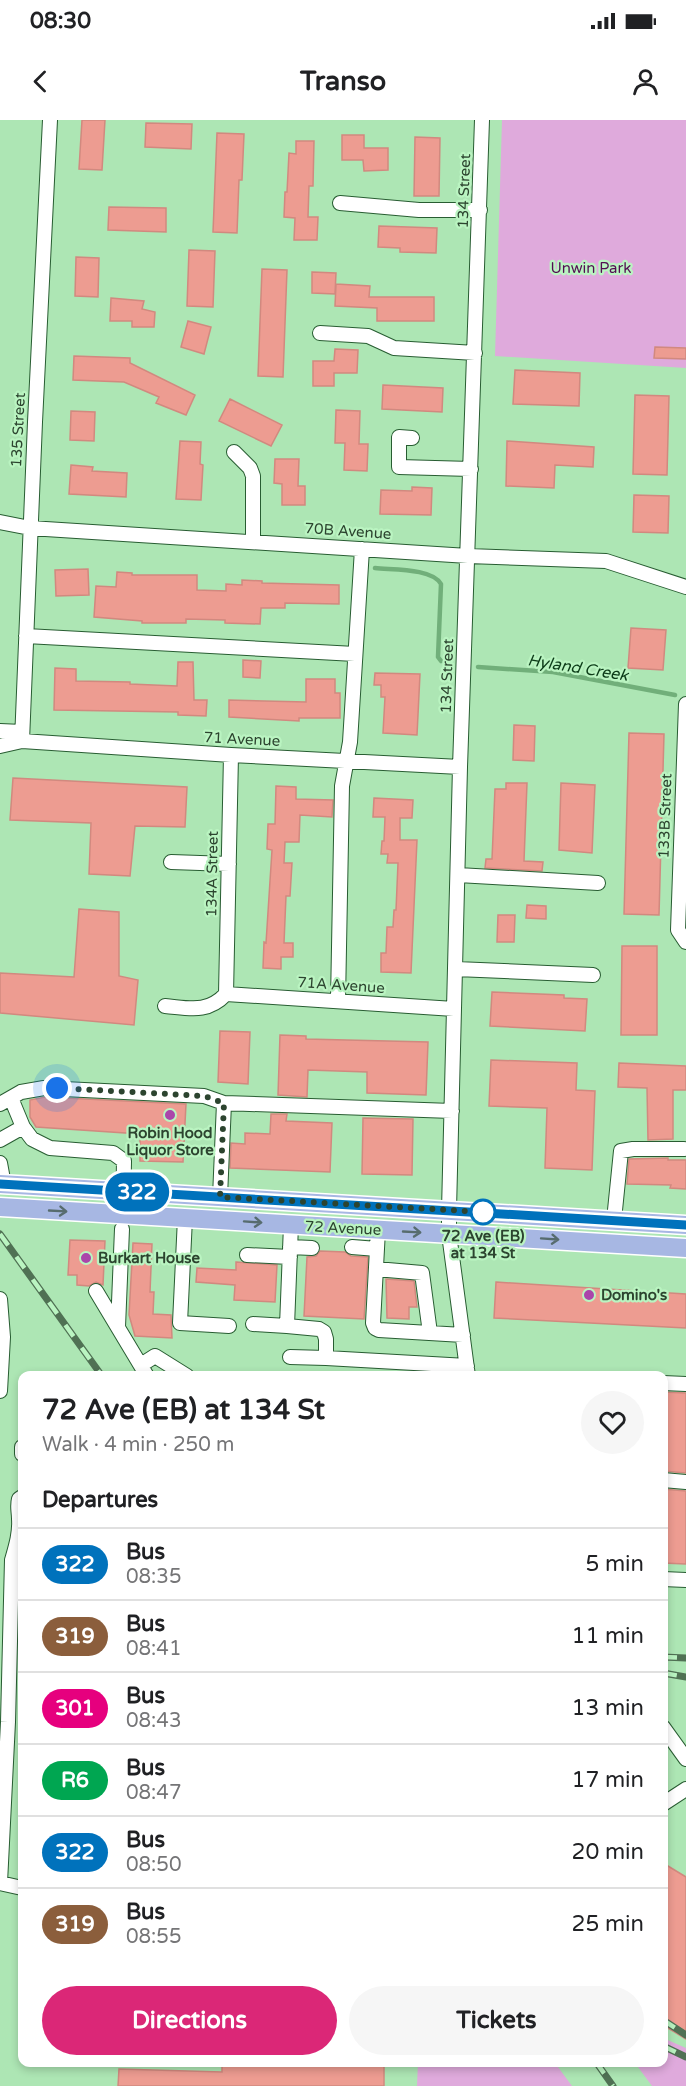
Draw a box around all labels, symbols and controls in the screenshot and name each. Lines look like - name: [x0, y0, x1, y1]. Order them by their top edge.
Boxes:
- text: 08:30: [30, 8, 91, 34]
- icon: back: [24, 65, 57, 98]
- text: Transo: [300, 65, 386, 98]
- icon: person: [629, 65, 662, 98]
- street label: 134 Street: [454, 153, 474, 229]
- park label: Unwin Park: [551, 259, 631, 277]
- street label: 135 Street: [7, 392, 29, 468]
- street label: 70B Avenue: [304, 519, 392, 543]
- street label: 134 Street: [437, 638, 457, 714]
- water label: Hyland Creek: [526, 650, 631, 686]
- street label: 71 Avenue: [203, 728, 281, 750]
- street label: 133B Street: [655, 773, 675, 859]
- street label: 134A Street: [202, 830, 222, 917]
- street label: 71A Avenue: [297, 973, 385, 997]
- your location: [42, 1073, 72, 1103]
- marker: Robin Hood Liquor Store: [163, 1108, 177, 1122]
- place label: Robin Hood Liquor Store: [126, 1124, 214, 1160]
- line badge: 322: [102, 1172, 172, 1212]
- text: 322: [117, 1180, 157, 1205]
- marker: 72 Ave (EB) at 134 St: [470, 1199, 496, 1225]
- one-way arrow: [48, 1205, 68, 1216]
- one-way arrow: [243, 1217, 263, 1228]
- street label: 72 Avenue: [304, 1217, 382, 1239]
- one-way arrow: [402, 1227, 422, 1238]
- place label: 72 Ave (EB) at 134 St: [442, 1227, 525, 1262]
- one-way arrow: [539, 1234, 559, 1245]
- place label: Burkart House: [98, 1249, 201, 1267]
- marker: Burkart House: [79, 1251, 93, 1265]
- place label: Domino's: [601, 1286, 667, 1304]
- marker: Domino's: [582, 1288, 596, 1302]
- button: heart: [581, 1391, 644, 1454]
- text: 72 Ave (EB) at 134 St: [42, 1393, 325, 1427]
- text: Walk · 4 min · 250 m: [42, 1433, 234, 1457]
- text: Departures: [42, 1487, 158, 1513]
- text: Bus: [126, 1539, 165, 1565]
- text: 5 min: [585, 1551, 644, 1577]
- text: 322: [55, 1552, 95, 1577]
- text: 08:35: [126, 1565, 181, 1589]
- text: Bus: [126, 1611, 165, 1637]
- text: 11 min: [572, 1623, 644, 1649]
- text: 319: [55, 1624, 95, 1649]
- text: 08:41: [126, 1637, 181, 1661]
- text: Bus: [126, 1683, 165, 1709]
- text: 13 min: [572, 1695, 644, 1721]
- text: 301: [55, 1696, 95, 1721]
- text: 08:43: [126, 1709, 181, 1733]
- text: Bus: [126, 1755, 165, 1781]
- text: 17 min: [572, 1767, 644, 1793]
- text: R6: [61, 1768, 89, 1793]
- text: 08:47: [126, 1781, 181, 1805]
- text: Bus: [126, 1827, 165, 1853]
- text: 20 min: [572, 1839, 644, 1865]
- text: 322: [55, 1840, 95, 1865]
- text: 08:50: [126, 1853, 181, 1877]
- text: Bus: [126, 1899, 165, 1925]
- text: 25 min: [572, 1911, 644, 1937]
- text: 319: [55, 1912, 95, 1937]
- text: 08:55: [126, 1925, 181, 1949]
- button: Directions: [42, 1986, 337, 2055]
- button: Tickets: [349, 1986, 644, 2055]

